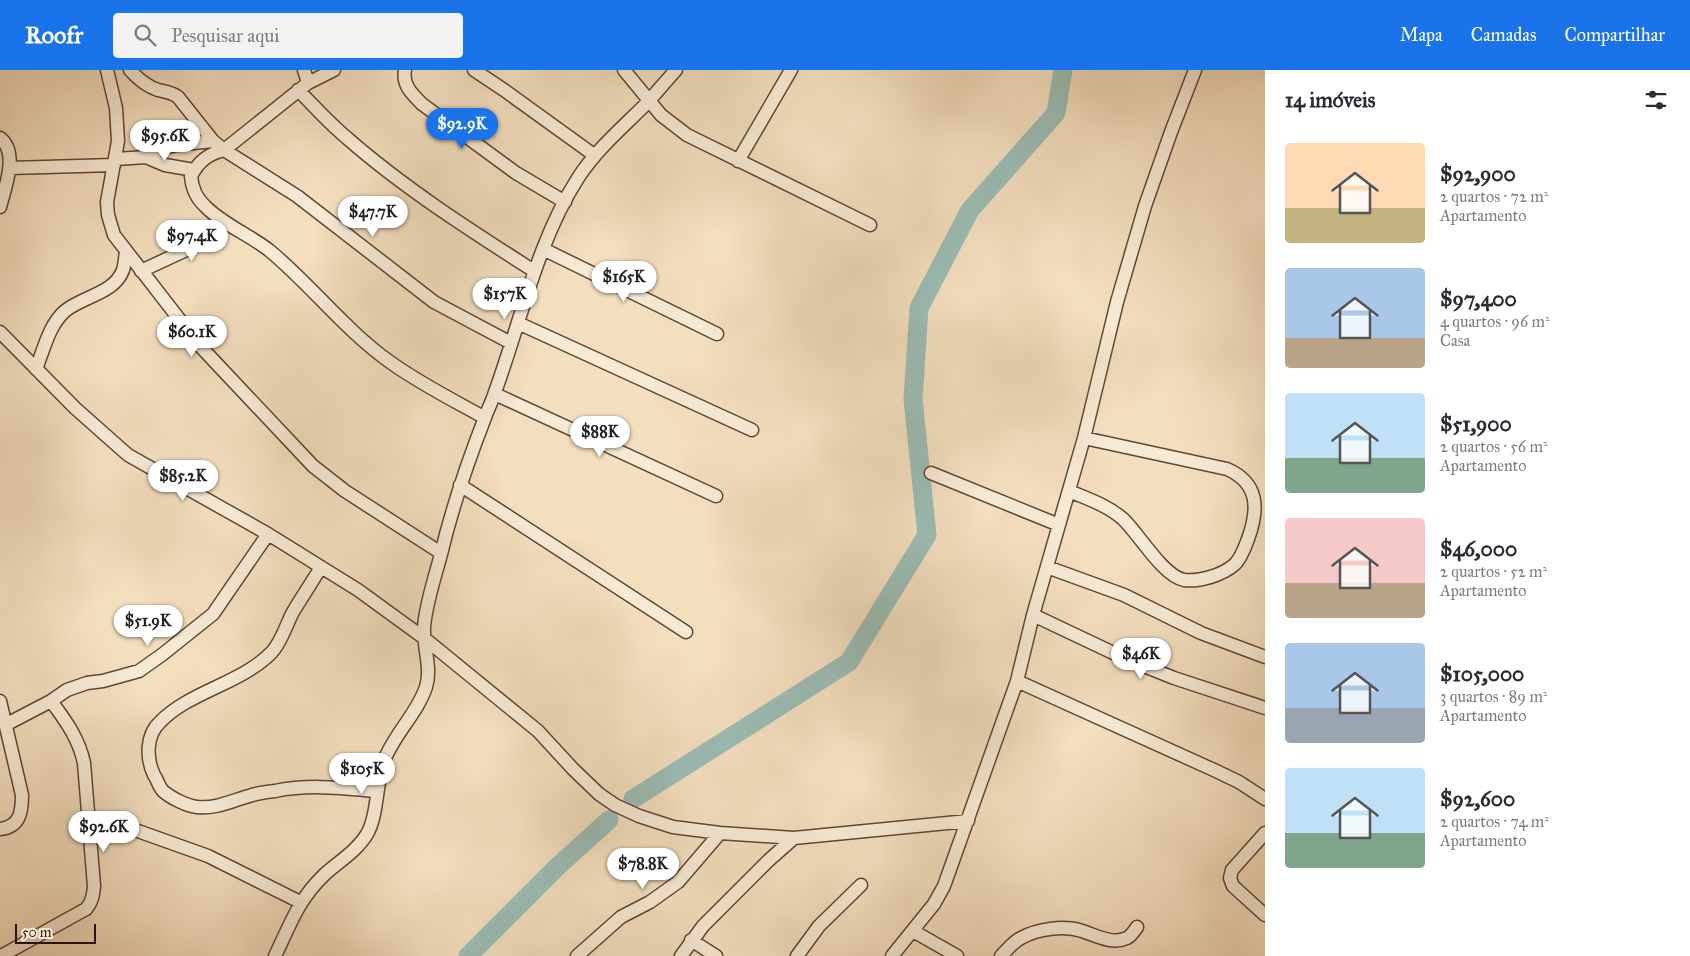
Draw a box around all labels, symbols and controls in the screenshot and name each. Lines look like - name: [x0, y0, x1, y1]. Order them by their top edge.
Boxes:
- search box: [113, 13, 463, 58]
- text: Roofr: [25, 20, 83, 50]
- icon: search: [131, 21, 159, 49]
- text: Pesquisar aqui: [171, 24, 280, 47]
- text: Mapa: [1400, 24, 1443, 46]
- text: Camadas: [1471, 24, 1537, 46]
- text: Compartilhar: [1565, 24, 1665, 46]
- icon: filters: [1642, 86, 1670, 114]
- text: 14 imóveis: [1285, 87, 1375, 113]
- pin: $92.9K: [421, 108, 503, 150]
- text: $92.9K: [437, 114, 487, 133]
- pin: $95.6K: [124, 119, 206, 162]
- text: $95.6K: [141, 126, 189, 145]
- text: $92,900: [1440, 161, 1516, 187]
- icon: home: [1325, 163, 1385, 223]
- text: 2 quartos · 72 m²: [1440, 187, 1548, 206]
- pin: $47.7K: [332, 196, 414, 238]
- text: $47.7K: [349, 202, 397, 221]
- text: Apartamento: [1440, 206, 1526, 225]
- pin: $97.4K: [151, 220, 233, 262]
- text: $97.4K: [167, 226, 217, 245]
- pin: $165K: [589, 260, 659, 303]
- text: $165K: [603, 267, 645, 286]
- pin: $157K: [470, 278, 540, 320]
- text: $157K: [483, 284, 527, 303]
- text: $97,400: [1440, 286, 1517, 312]
- icon: home: [1325, 288, 1385, 348]
- text: 4 quartos · 96 m²: [1440, 312, 1550, 331]
- pin: $60.1K: [151, 316, 233, 358]
- text: $60.1K: [168, 322, 216, 341]
- text: Casa: [1440, 331, 1470, 350]
- text: $51,900: [1440, 411, 1512, 437]
- icon: home: [1325, 413, 1385, 473]
- pin: $88K: [570, 416, 630, 458]
- text: $88K: [581, 422, 619, 441]
- text: 2 quartos · 56 m²: [1440, 437, 1548, 456]
- text: Apartamento: [1440, 456, 1526, 475]
- pin: $85.2K: [142, 460, 224, 502]
- text: $85.2K: [159, 466, 207, 485]
- text: $46,000: [1440, 536, 1517, 562]
- icon: home: [1325, 538, 1385, 598]
- text: 2 quartos · 52 m²: [1440, 562, 1547, 581]
- text: Apartamento: [1440, 581, 1526, 600]
- pin: $51.9K: [107, 604, 189, 647]
- text: $51.9K: [125, 611, 171, 630]
- pin: $46K: [1111, 638, 1171, 680]
- text: $46K: [1122, 644, 1160, 663]
- text: $105,000: [1440, 661, 1524, 687]
- icon: home: [1325, 663, 1385, 723]
- text: 3 quartos · 89 m²: [1440, 687, 1548, 706]
- text: Apartamento: [1440, 706, 1526, 725]
- pin: $105K: [327, 752, 397, 795]
- text: $105K: [340, 759, 384, 778]
- text: $92,600: [1440, 786, 1515, 812]
- icon: home: [1325, 788, 1385, 848]
- pin: $92.6K: [63, 810, 145, 853]
- text: 2 quartos · 74 m²: [1440, 812, 1549, 831]
- text: $92.6K: [79, 817, 129, 836]
- text: Apartamento: [1440, 831, 1526, 850]
- pin: $78.8K: [602, 848, 684, 890]
- text: $78.8K: [618, 854, 668, 873]
- scale bar: [15, 921, 96, 944]
- text: 50 m: [22, 924, 51, 941]

